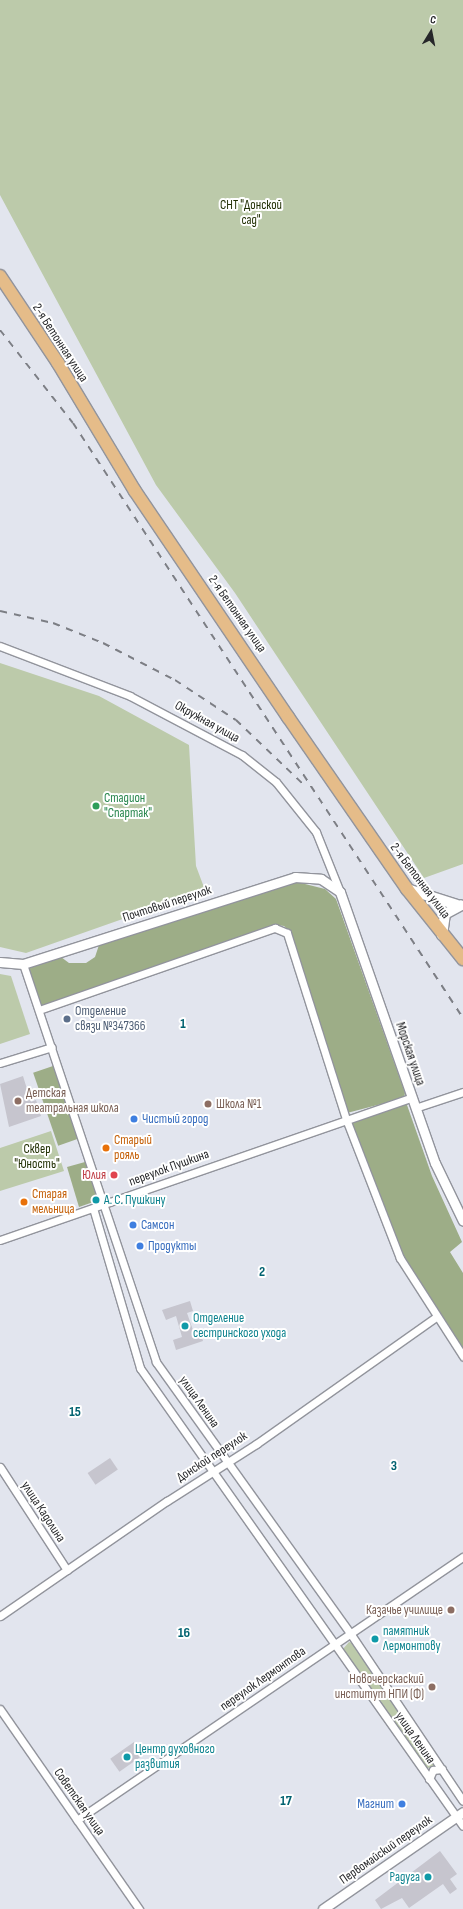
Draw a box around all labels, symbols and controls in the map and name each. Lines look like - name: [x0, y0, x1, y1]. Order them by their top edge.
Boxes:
- north arrow: [411, 12, 451, 52]
- text: С: [429, 13, 437, 27]
- park label: СНТ "Донской сад": [220, 198, 282, 229]
- street label: 2-я Бетонная улица: [29, 301, 91, 385]
- street label: 2-я Бетонная улица: [205, 573, 269, 655]
- street label: Окружная улица: [172, 698, 242, 746]
- place label: Стадион "Спартак": [104, 791, 152, 822]
- marker: Стадион "Спартак": [91, 801, 101, 811]
- street label: 2-я Бетонная улица: [387, 840, 453, 922]
- street label: Почтовый переулок: [121, 882, 213, 926]
- place label: Отделение связи №347366: [75, 1004, 145, 1035]
- marker: Отделение связи №347366: [62, 1014, 72, 1024]
- district label: 1: [180, 1016, 186, 1032]
- street label: Морская улица: [392, 1020, 428, 1088]
- place label: Детская театральная школа: [26, 1086, 119, 1117]
- marker: Детская театральная школа: [13, 1096, 23, 1106]
- place label: Школа №1: [216, 1096, 261, 1112]
- marker: Школа №1: [203, 1099, 213, 1109]
- place label: Чистый город: [142, 1111, 208, 1127]
- marker: Чистый город: [129, 1114, 139, 1124]
- place label: Старый рояль: [114, 1133, 152, 1164]
- park label: Сквер "Юность": [14, 1142, 60, 1173]
- marker: Старый рояль: [101, 1143, 111, 1153]
- street label: переулок Пушкина: [127, 1146, 211, 1190]
- place label: Юлия: [82, 1167, 106, 1183]
- marker: Юлия: [109, 1170, 119, 1180]
- place label: Старая мельница: [32, 1187, 75, 1218]
- place label: А. С. Пушкину: [104, 1192, 166, 1208]
- marker: А. С. Пушкину: [91, 1195, 101, 1205]
- marker: Старая мельница: [19, 1197, 29, 1207]
- place label: Самсон: [141, 1217, 174, 1233]
- marker: Самсон: [128, 1220, 138, 1230]
- place label: Продукты: [148, 1238, 196, 1254]
- marker: Продукты: [135, 1241, 145, 1251]
- district label: 2: [259, 1264, 265, 1280]
- place label: Отделение сестринского ухода: [193, 1311, 286, 1342]
- marker: Отделение сестринского ухода: [180, 1321, 190, 1331]
- street label: улица Ленина: [176, 1373, 222, 1431]
- district label: 15: [69, 1404, 81, 1420]
- street label: Донской переулок: [174, 1428, 250, 1486]
- district label: 3: [391, 1458, 397, 1474]
- street label: улица Кадолина: [18, 1479, 68, 1545]
- place label: Казачье училище: [366, 1602, 443, 1618]
- marker: Казачье училище: [446, 1605, 456, 1615]
- place label: памятник Лермонтову: [383, 1624, 441, 1655]
- district label: 16: [178, 1625, 190, 1641]
- marker: памятник Лермонтову: [370, 1634, 380, 1644]
- street label: переулок Лермонтова: [217, 1644, 309, 1714]
- place label: Новочерскаский институт НПИ (Ф): [335, 1672, 424, 1703]
- marker: Новочерскаский институт НПИ (Ф): [427, 1682, 437, 1692]
- street label: улица Ленина: [392, 1709, 438, 1767]
- place label: Центр духовного развития: [135, 1742, 215, 1773]
- marker: Центр духовного развития: [122, 1752, 132, 1762]
- street label: Советская улица: [50, 1766, 108, 1838]
- district label: 17: [280, 1793, 292, 1809]
- place label: Магнит: [357, 1796, 394, 1812]
- marker: Магнит: [397, 1799, 407, 1809]
- street label: Первомайский переулок: [337, 1812, 435, 1888]
- place label: Радуга: [390, 1869, 420, 1885]
- marker: Радуга: [423, 1872, 433, 1882]

